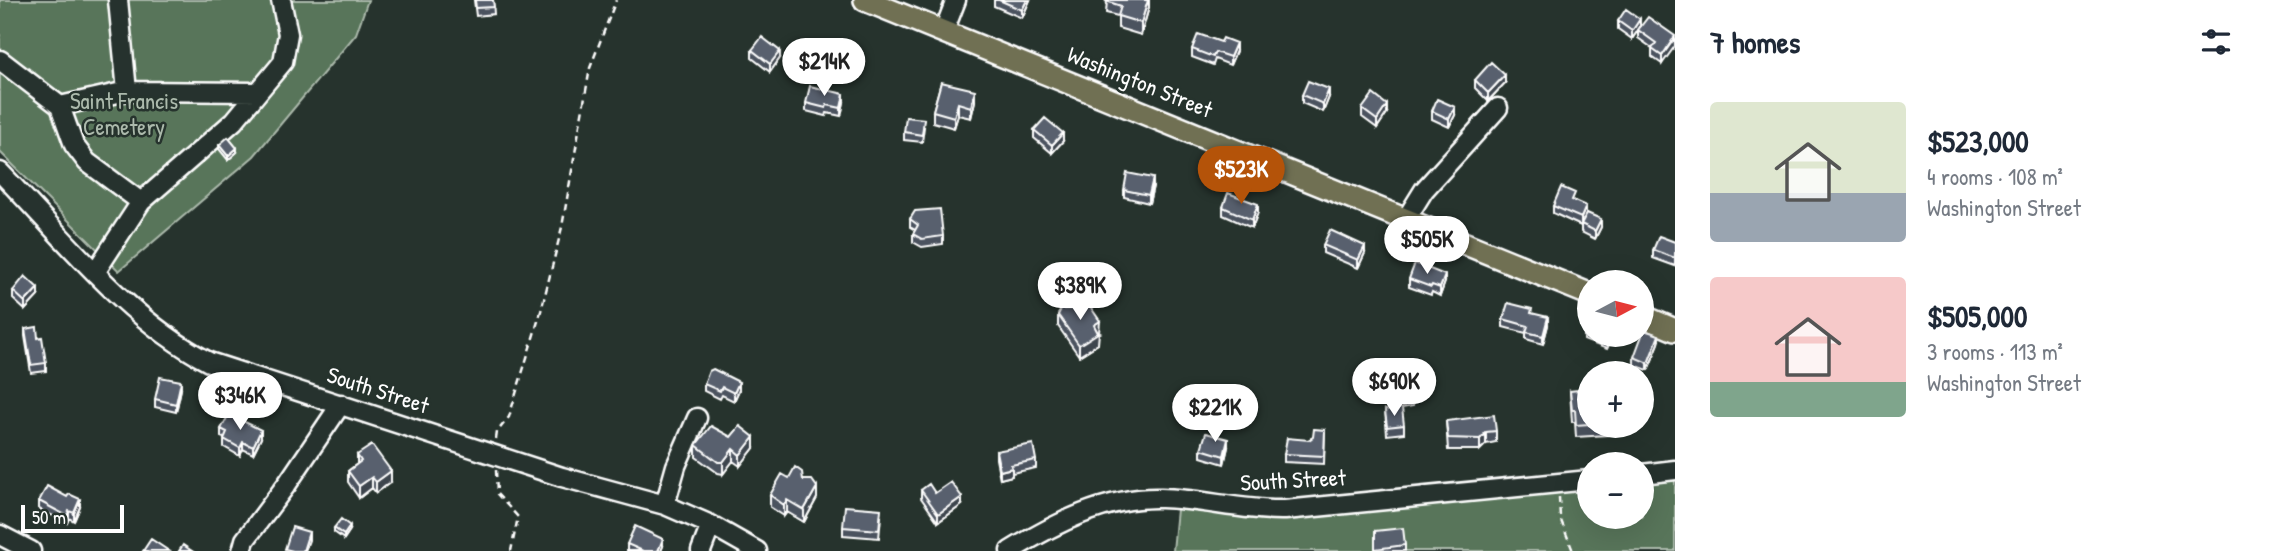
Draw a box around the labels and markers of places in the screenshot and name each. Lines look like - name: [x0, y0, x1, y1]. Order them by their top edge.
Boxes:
- pin: $214K: [775, 38, 873, 98]
- pin: $523K: [1192, 146, 1290, 206]
- pin: $505K: [1378, 216, 1476, 276]
- pin: $389K: [1031, 262, 1129, 322]
- pin: $690K: [1345, 358, 1443, 418]
- pin: $346K: [191, 372, 289, 432]
- pin: $221K: [1166, 384, 1264, 444]

